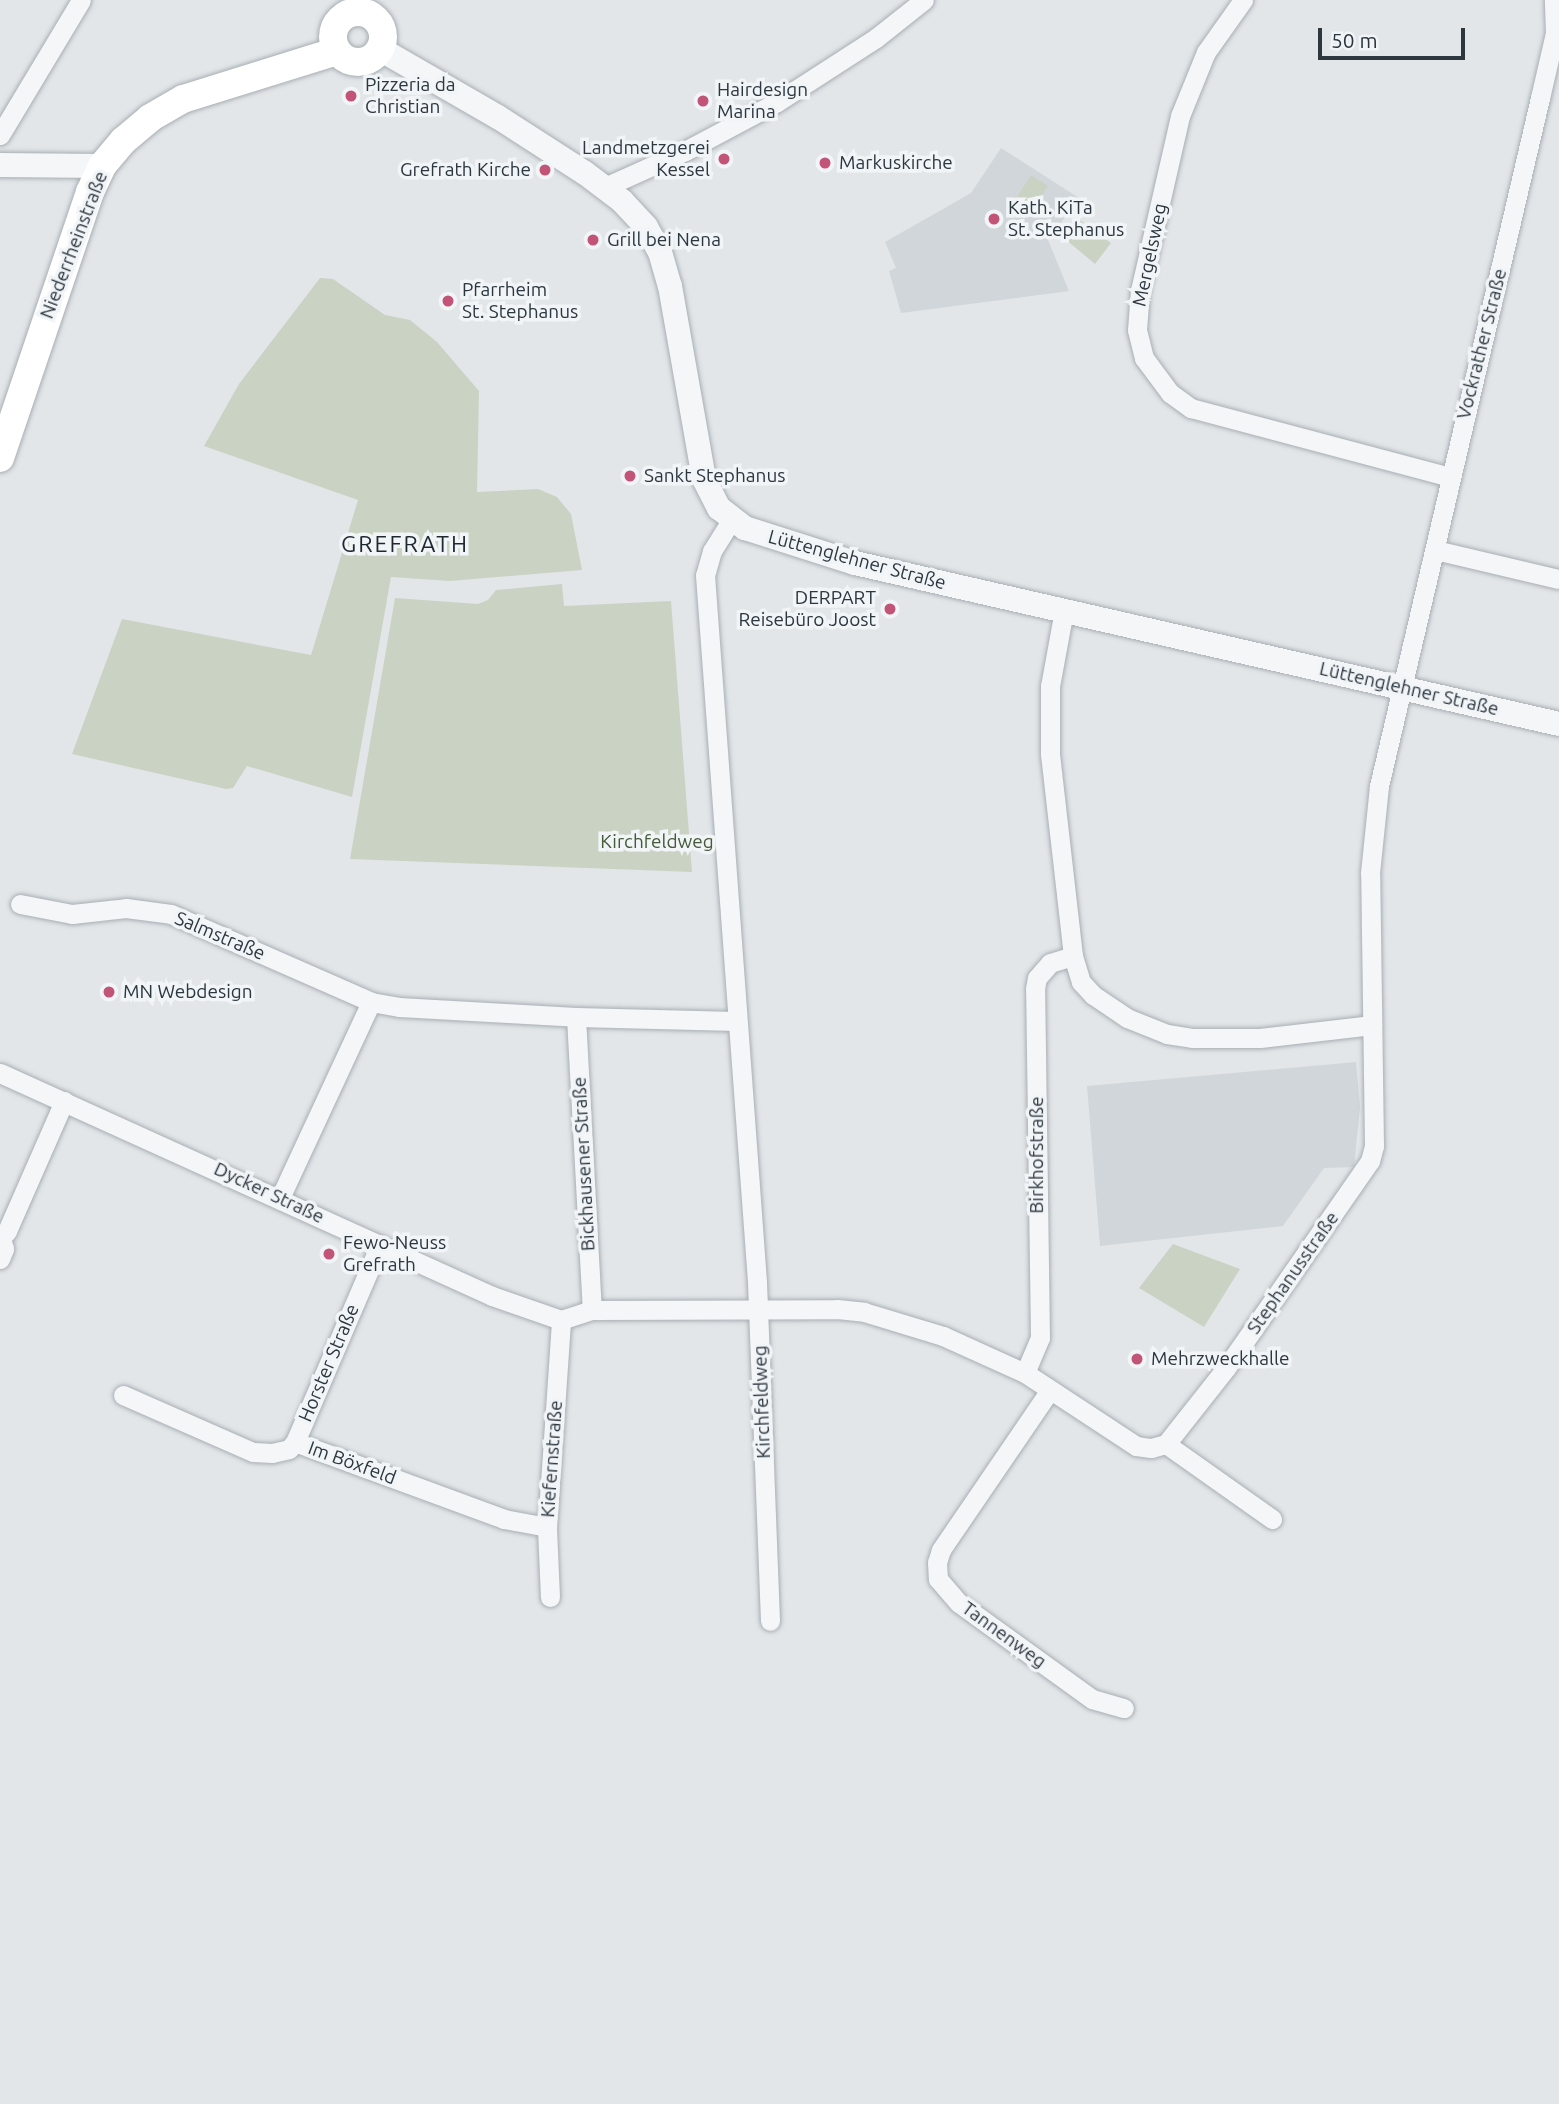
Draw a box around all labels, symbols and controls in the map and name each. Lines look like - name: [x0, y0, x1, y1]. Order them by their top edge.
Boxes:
- scale bar: [1321, 14, 1468, 58]
- text: 50 m: [1331, 28, 1378, 52]
- place label: Pizzeria da Christian: [365, 74, 456, 118]
- place label: Hairdesign Marina: [717, 79, 808, 123]
- marker: Pizzeria da Christian: [343, 88, 359, 104]
- marker: Hairdesign Marina: [695, 93, 711, 109]
- place label: Landmetzgerei Kessel: [582, 137, 710, 181]
- marker: Landmetzgerei Kessel: [716, 151, 732, 167]
- place label: Markuskirche: [839, 152, 953, 174]
- marker: Markuskirche: [817, 155, 833, 171]
- place label: Grefrath Kirche: [400, 159, 531, 181]
- marker: Grefrath Kirche: [537, 162, 553, 178]
- street label: Niederrheinstraße: [35, 168, 113, 322]
- place label: Kath. KiTa St. Stephanus: [1008, 197, 1124, 241]
- street label: Mergelsweg: [1128, 201, 1172, 309]
- marker: Kath. KiTa St. Stephanus: [986, 211, 1002, 227]
- place label: Grill bei Nena: [607, 229, 721, 251]
- marker: Grill bei Nena: [585, 232, 601, 248]
- street label: Vockrather Straße: [1452, 266, 1512, 422]
- place label: Pfarrheim St. Stephanus: [462, 279, 578, 323]
- marker: Pfarrheim St. Stephanus: [440, 293, 456, 309]
- place label: Sankt Stephanus: [644, 465, 786, 487]
- marker: Sankt Stephanus: [622, 468, 638, 484]
- street label: Lüttenglehner Straße: [766, 525, 948, 595]
- district label: GREFRATH: [342, 530, 468, 558]
- place label: DERPART Reisebüro Joost: [738, 587, 876, 631]
- marker: DERPART Reisebüro Joost: [882, 601, 898, 617]
- street label: Lüttenglehner Straße: [1317, 657, 1501, 721]
- park label: Kirchfeldweg: [600, 831, 714, 853]
- street label: Salmstraße: [171, 907, 269, 965]
- place label: MN Webdesign: [123, 981, 253, 1003]
- marker: MN Webdesign: [101, 984, 117, 1000]
- street label: Bickhausener Straße: [568, 1076, 600, 1252]
- street label: Birkhofstraße: [1026, 1096, 1048, 1214]
- street label: Dycker Straße: [210, 1158, 328, 1228]
- street label: Stephanusstraße: [1242, 1207, 1344, 1339]
- place label: Fewo-Neuss Grefrath: [343, 1232, 446, 1276]
- marker: Fewo-Neuss Grefrath: [321, 1246, 337, 1262]
- street label: Horster Straße: [294, 1301, 364, 1425]
- street label: Kirchfeldweg: [749, 1345, 775, 1459]
- place label: Mehrzweckhalle: [1151, 1348, 1290, 1370]
- marker: Mehrzweckhalle: [1129, 1351, 1145, 1367]
- street label: Kiefernstraße: [537, 1400, 567, 1518]
- street label: Im Böxfeld: [305, 1437, 399, 1489]
- street label: Tannenweg: [957, 1597, 1051, 1673]

